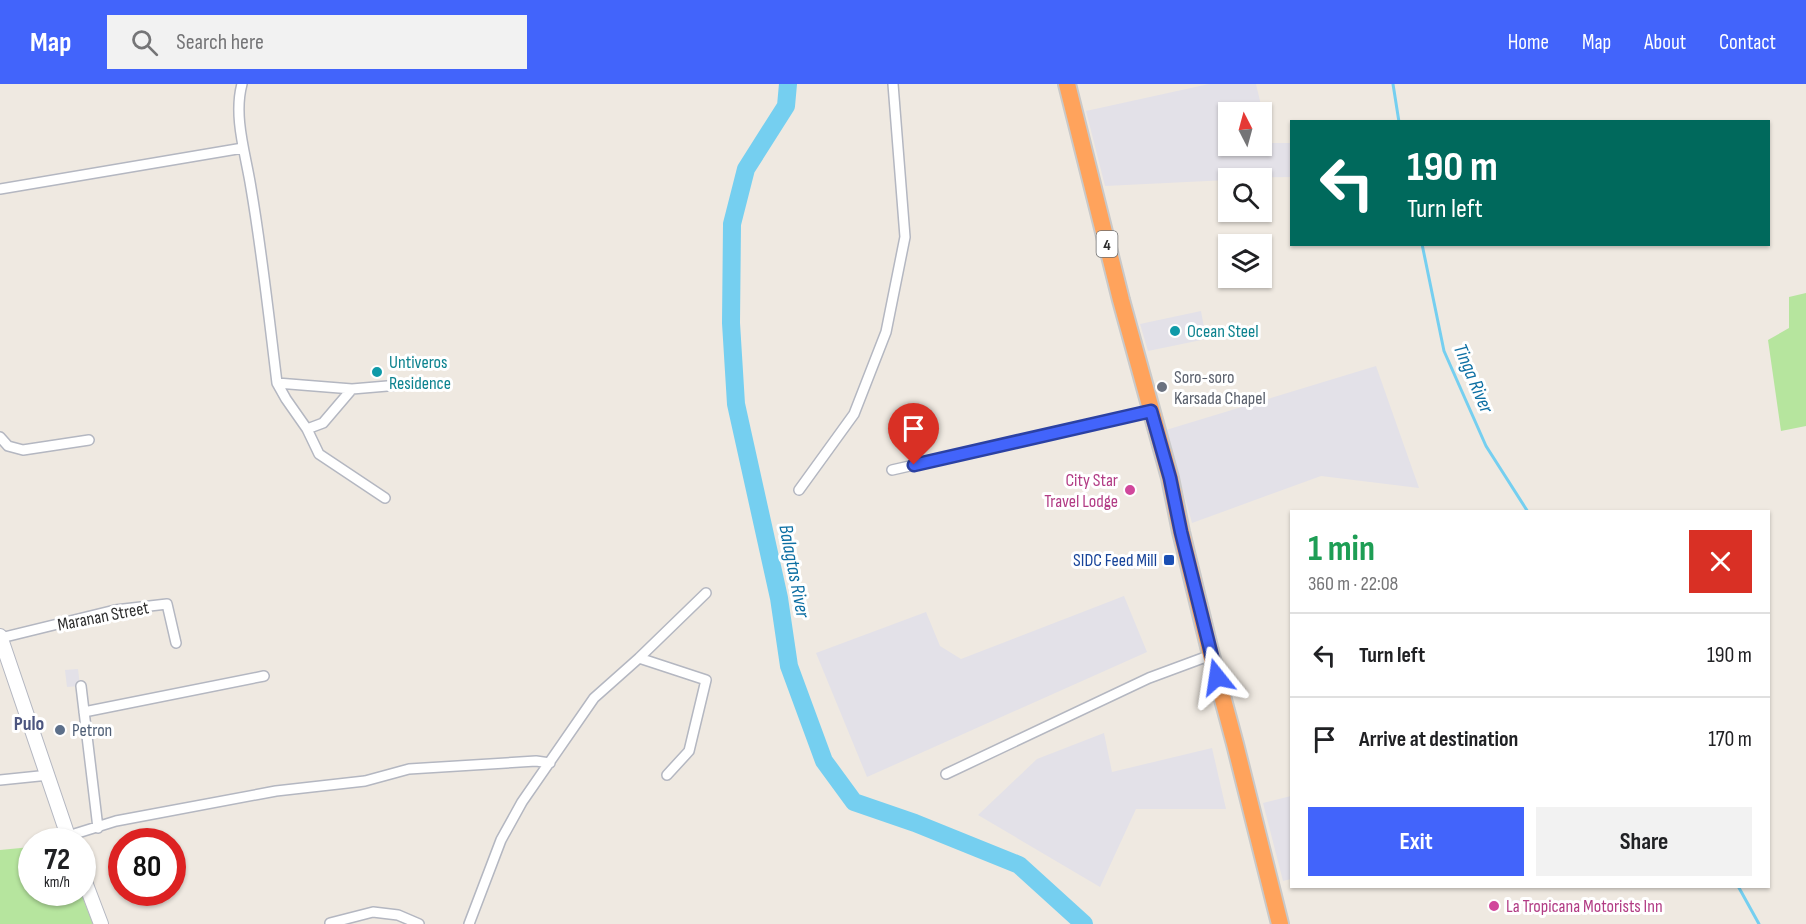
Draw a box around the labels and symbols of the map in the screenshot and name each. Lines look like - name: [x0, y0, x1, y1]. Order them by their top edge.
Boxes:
- north arrow: [1218, 102, 1272, 156]
- road number: 4: [1096, 231, 1118, 257]
- place label: Ocean Steel: [1187, 321, 1259, 342]
- marker: Ocean Steel: [1168, 324, 1182, 338]
- water label: Tinga River: [1448, 340, 1499, 418]
- place label: Untiveros Residence: [389, 352, 451, 394]
- marker: Untiveros Residence: [370, 365, 384, 379]
- place label: Soro-soro Karsada Chapel: [1174, 367, 1266, 409]
- marker: Soro-soro Karsada Chapel: [1155, 380, 1169, 394]
- pin: [888, 403, 939, 465]
- place label: City Star Travel Lodge: [1044, 470, 1118, 512]
- marker: City Star Travel Lodge: [1123, 483, 1137, 497]
- water label: Balagtas River: [773, 523, 815, 621]
- place label: SIDC Feed Mill: [1073, 550, 1157, 571]
- marker: SIDC Feed Mill: [1162, 553, 1176, 567]
- street label: Maranan Street: [56, 597, 151, 636]
- position arrow: [1185, 645, 1249, 709]
- district label: Pulo: [14, 712, 44, 736]
- place label: Petron: [72, 720, 112, 741]
- marker: Petron: [53, 723, 67, 737]
- speed limit sign: 80: [108, 828, 186, 906]
- place label: La Tropicana Motorists Inn: [1506, 896, 1663, 917]
- marker: La Tropicana Motorists Inn: [1487, 899, 1501, 913]

